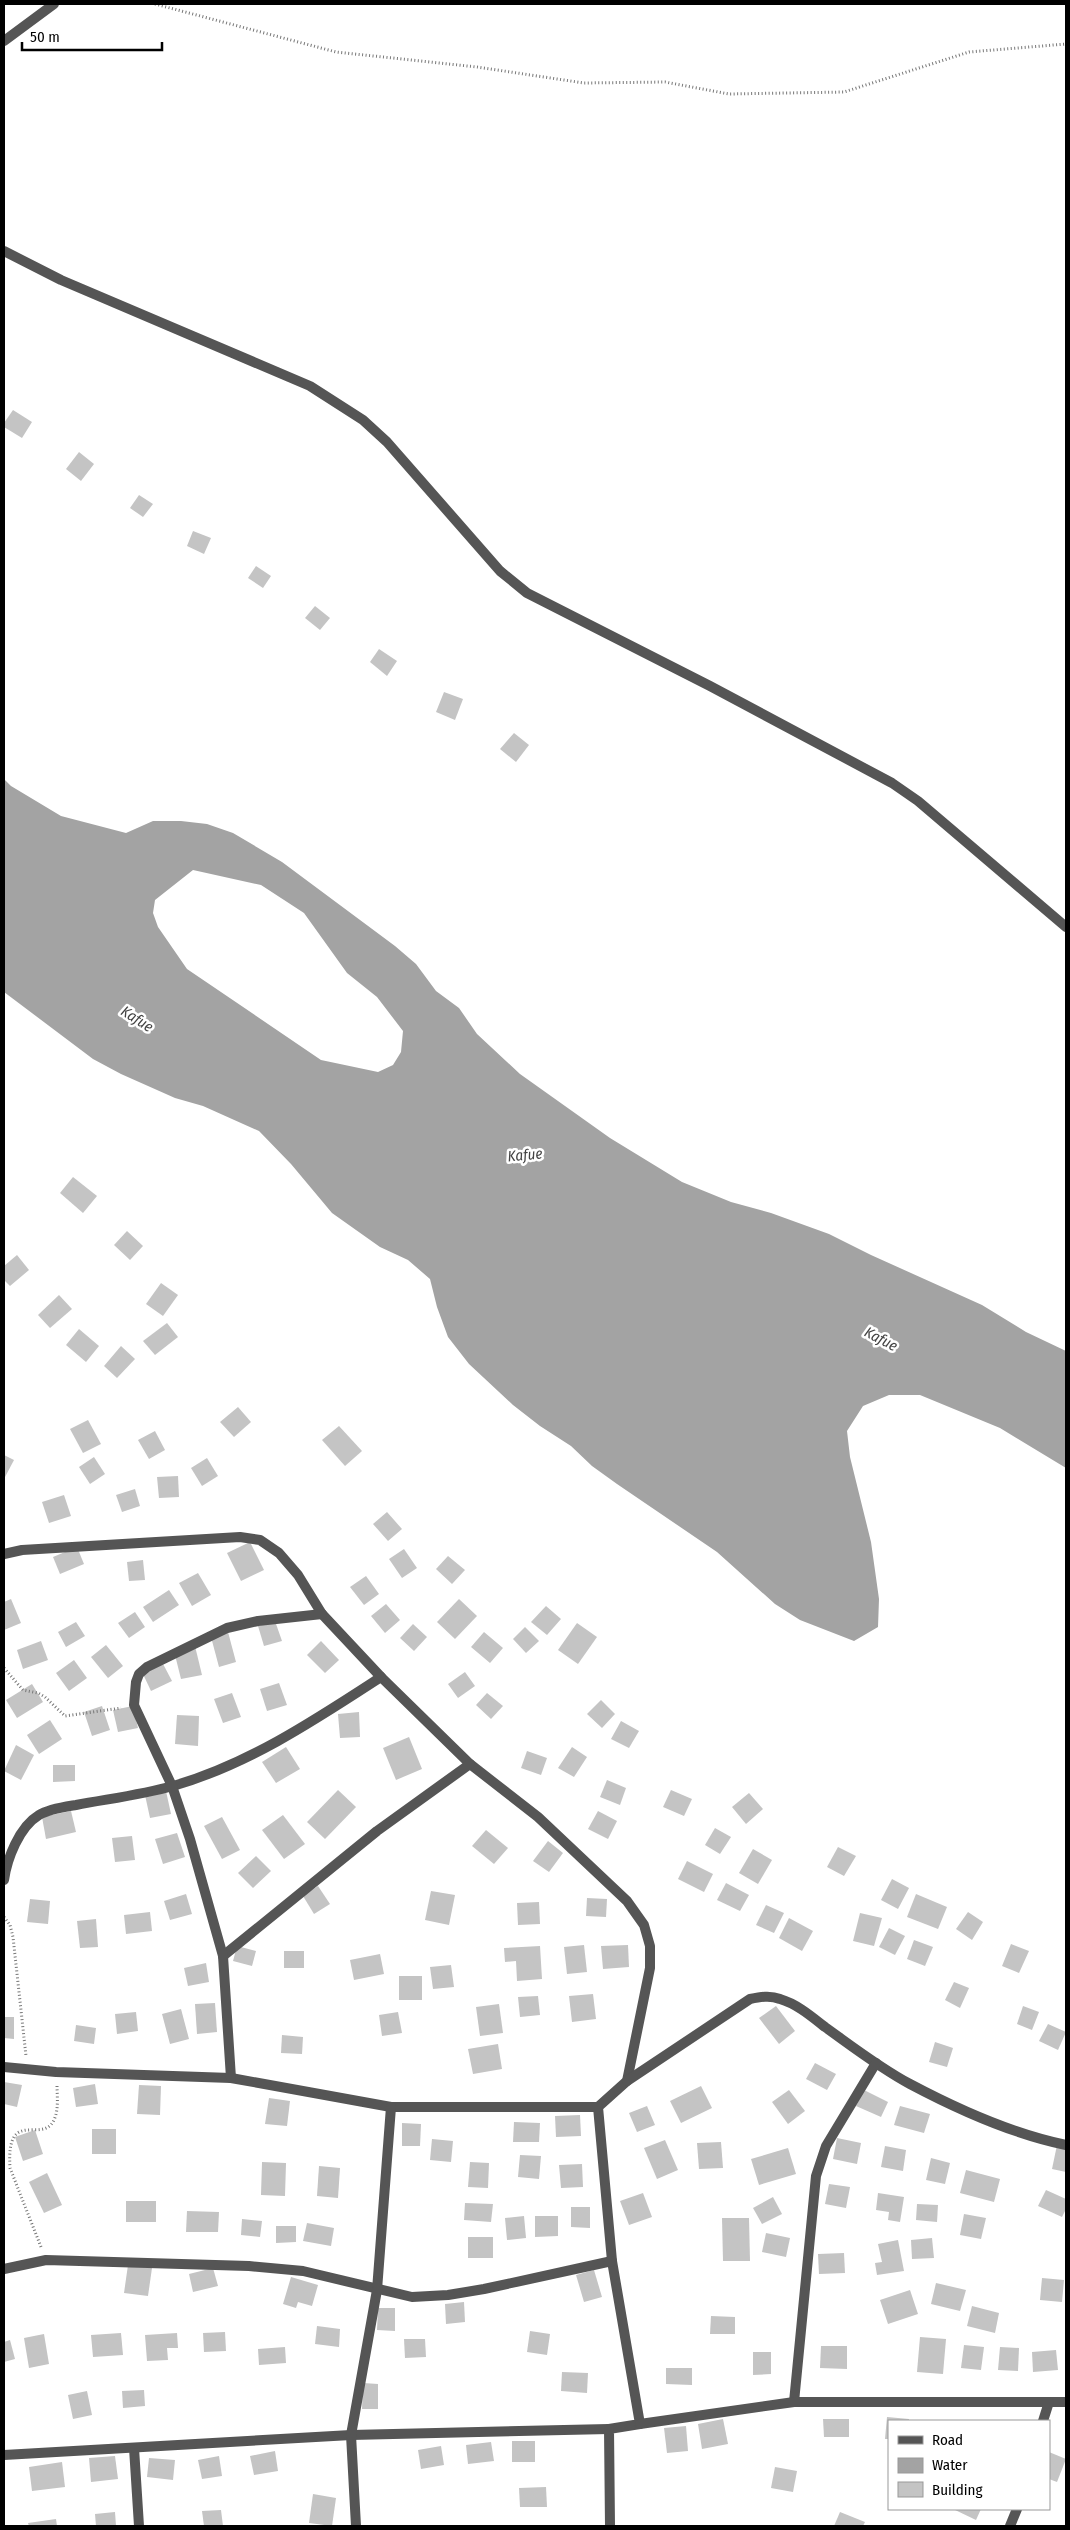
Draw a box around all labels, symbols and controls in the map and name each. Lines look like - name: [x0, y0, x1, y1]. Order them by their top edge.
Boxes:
- scale bar: [22, 20, 162, 52]
- text: 50 m: [30, 28, 60, 46]
- water label: Kafue: [117, 1002, 157, 1036]
- water label: Kafue: [507, 1145, 543, 1165]
- water label: Kafue: [861, 1323, 901, 1355]
- legend: [888, 2420, 1050, 2510]
- text: Road: [932, 2431, 963, 2449]
- text: Water: [932, 2456, 968, 2474]
- text: Building: [932, 2481, 983, 2499]

